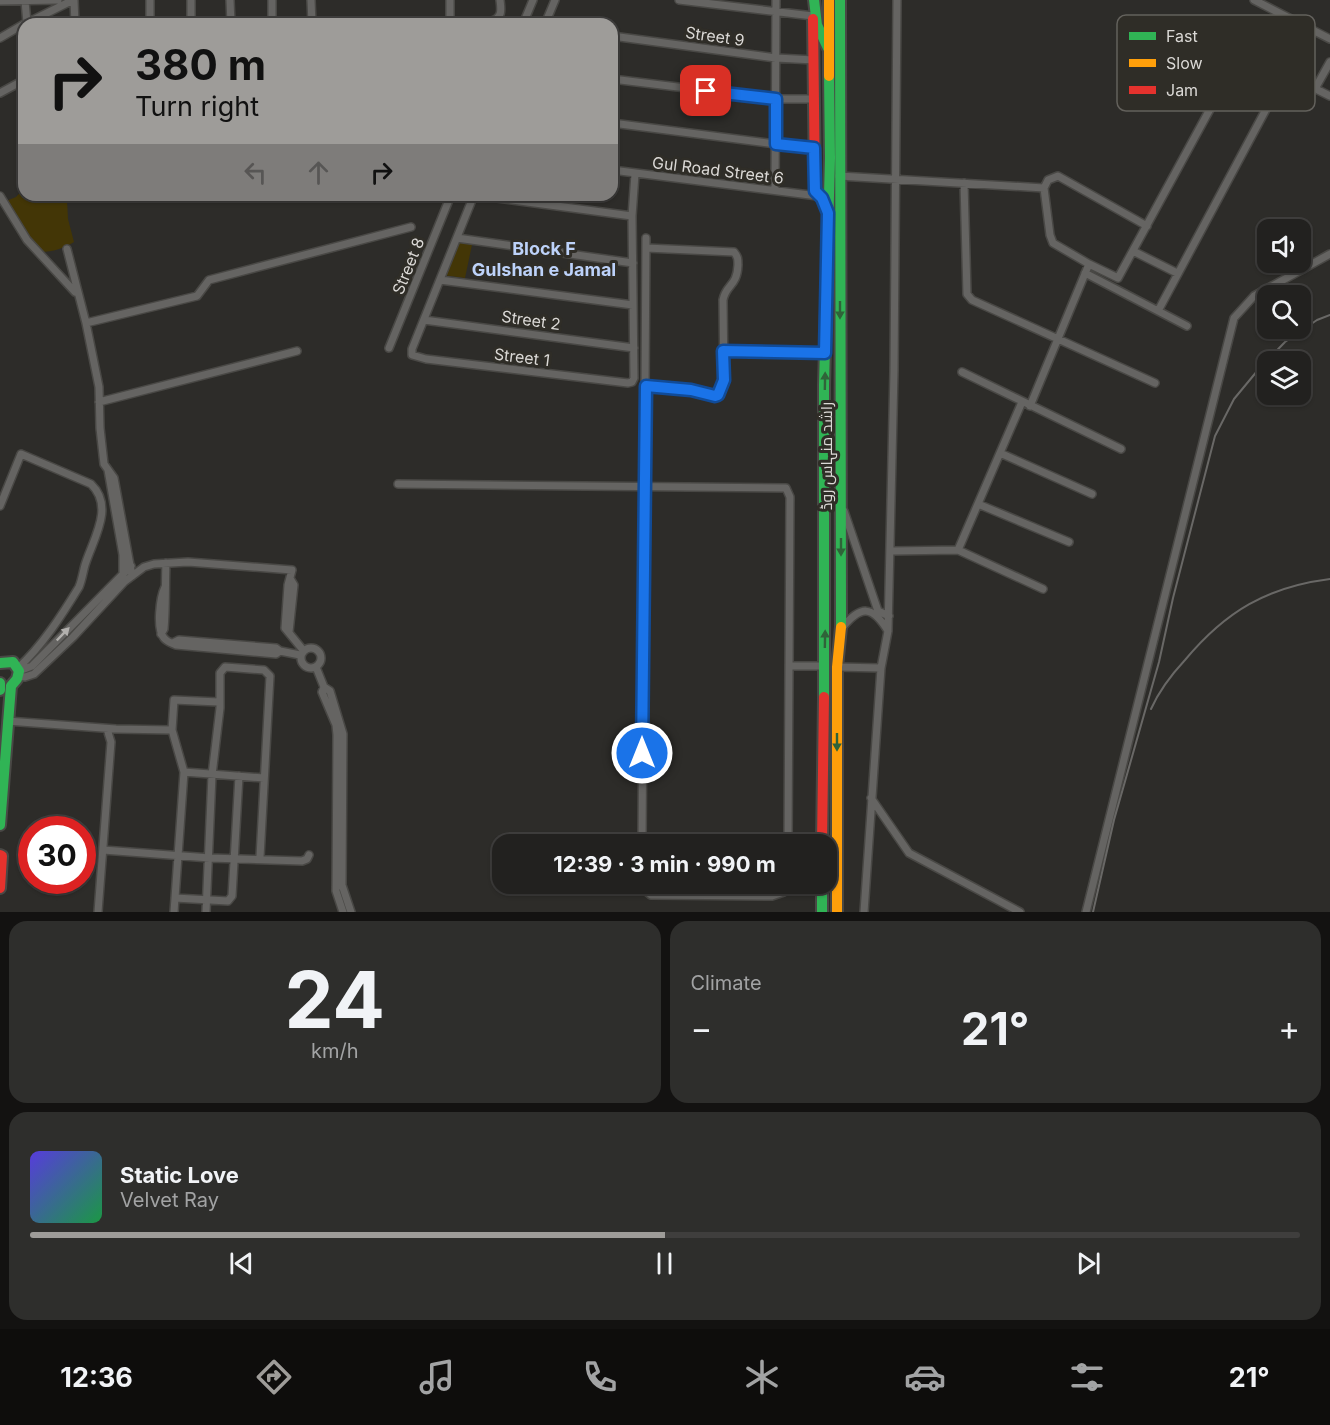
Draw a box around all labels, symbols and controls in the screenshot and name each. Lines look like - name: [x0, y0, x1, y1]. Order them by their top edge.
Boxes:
- legend: [1117, 15, 1315, 111]
- street label: Street 9: [684, 22, 746, 50]
- text: Fast: [1166, 26, 1198, 46]
- text: 380 m: [135, 39, 266, 90]
- icon: right: [36, 42, 114, 120]
- text: Slow: [1166, 53, 1203, 73]
- pin: [680, 65, 731, 116]
- icon: arrive: [689, 74, 722, 107]
- text: Jam: [1166, 80, 1198, 100]
- text: Turn right: [135, 90, 259, 123]
- street label: Gul Road Street 6: [651, 152, 785, 188]
- icon: left: [239, 156, 272, 189]
- icon: ahead: [302, 156, 335, 189]
- icon: right: [365, 156, 398, 189]
- map controls: [1257, 219, 1311, 405]
- button: sound: [1257, 219, 1311, 273]
- street label: Street 8: [388, 235, 428, 297]
- district label: Block F Gulshan e Jamal: [472, 238, 616, 280]
- button: search: [1257, 285, 1311, 339]
- one-way arrow: [835, 301, 845, 320]
- street label: Street 2: [500, 306, 562, 334]
- street label: Street 1: [493, 344, 551, 370]
- button: layers: [1257, 351, 1311, 405]
- one-way arrow: [820, 372, 829, 391]
- street label: راشد منہاس روڈ: [816, 402, 838, 510]
- one-way arrow: [836, 538, 846, 557]
- one-way arrow: [56, 628, 70, 642]
- one-way arrow: [820, 630, 829, 649]
- position arrow: [610, 721, 674, 785]
- one-way arrow: [832, 733, 842, 752]
- speed limit sign: 30: [18, 816, 96, 894]
- text: 12:39 · 3 min · 990 m: [553, 851, 776, 877]
- text: 24: [284, 952, 385, 1047]
- text: Climate: [691, 971, 762, 995]
- text: 21°: [961, 1001, 1029, 1056]
- text: −: [691, 1008, 712, 1048]
- text: +: [1278, 1008, 1300, 1048]
- text: km/h: [311, 1039, 359, 1063]
- text: Static Love: [120, 1162, 239, 1188]
- text: Velvet Ray: [120, 1188, 219, 1212]
- icon: previous: [225, 1247, 258, 1280]
- icon: pause: [648, 1247, 681, 1280]
- icon: next: [1072, 1247, 1105, 1280]
- icon: directions: [253, 1356, 295, 1398]
- icon: music: [416, 1356, 458, 1398]
- icon: phone: [579, 1356, 621, 1398]
- icon: climate: [741, 1356, 783, 1398]
- icon: car: [904, 1356, 946, 1398]
- icon: filters: [1066, 1356, 1108, 1398]
- text: 12:36: [60, 1361, 133, 1394]
- text: 21°: [1229, 1361, 1270, 1394]

